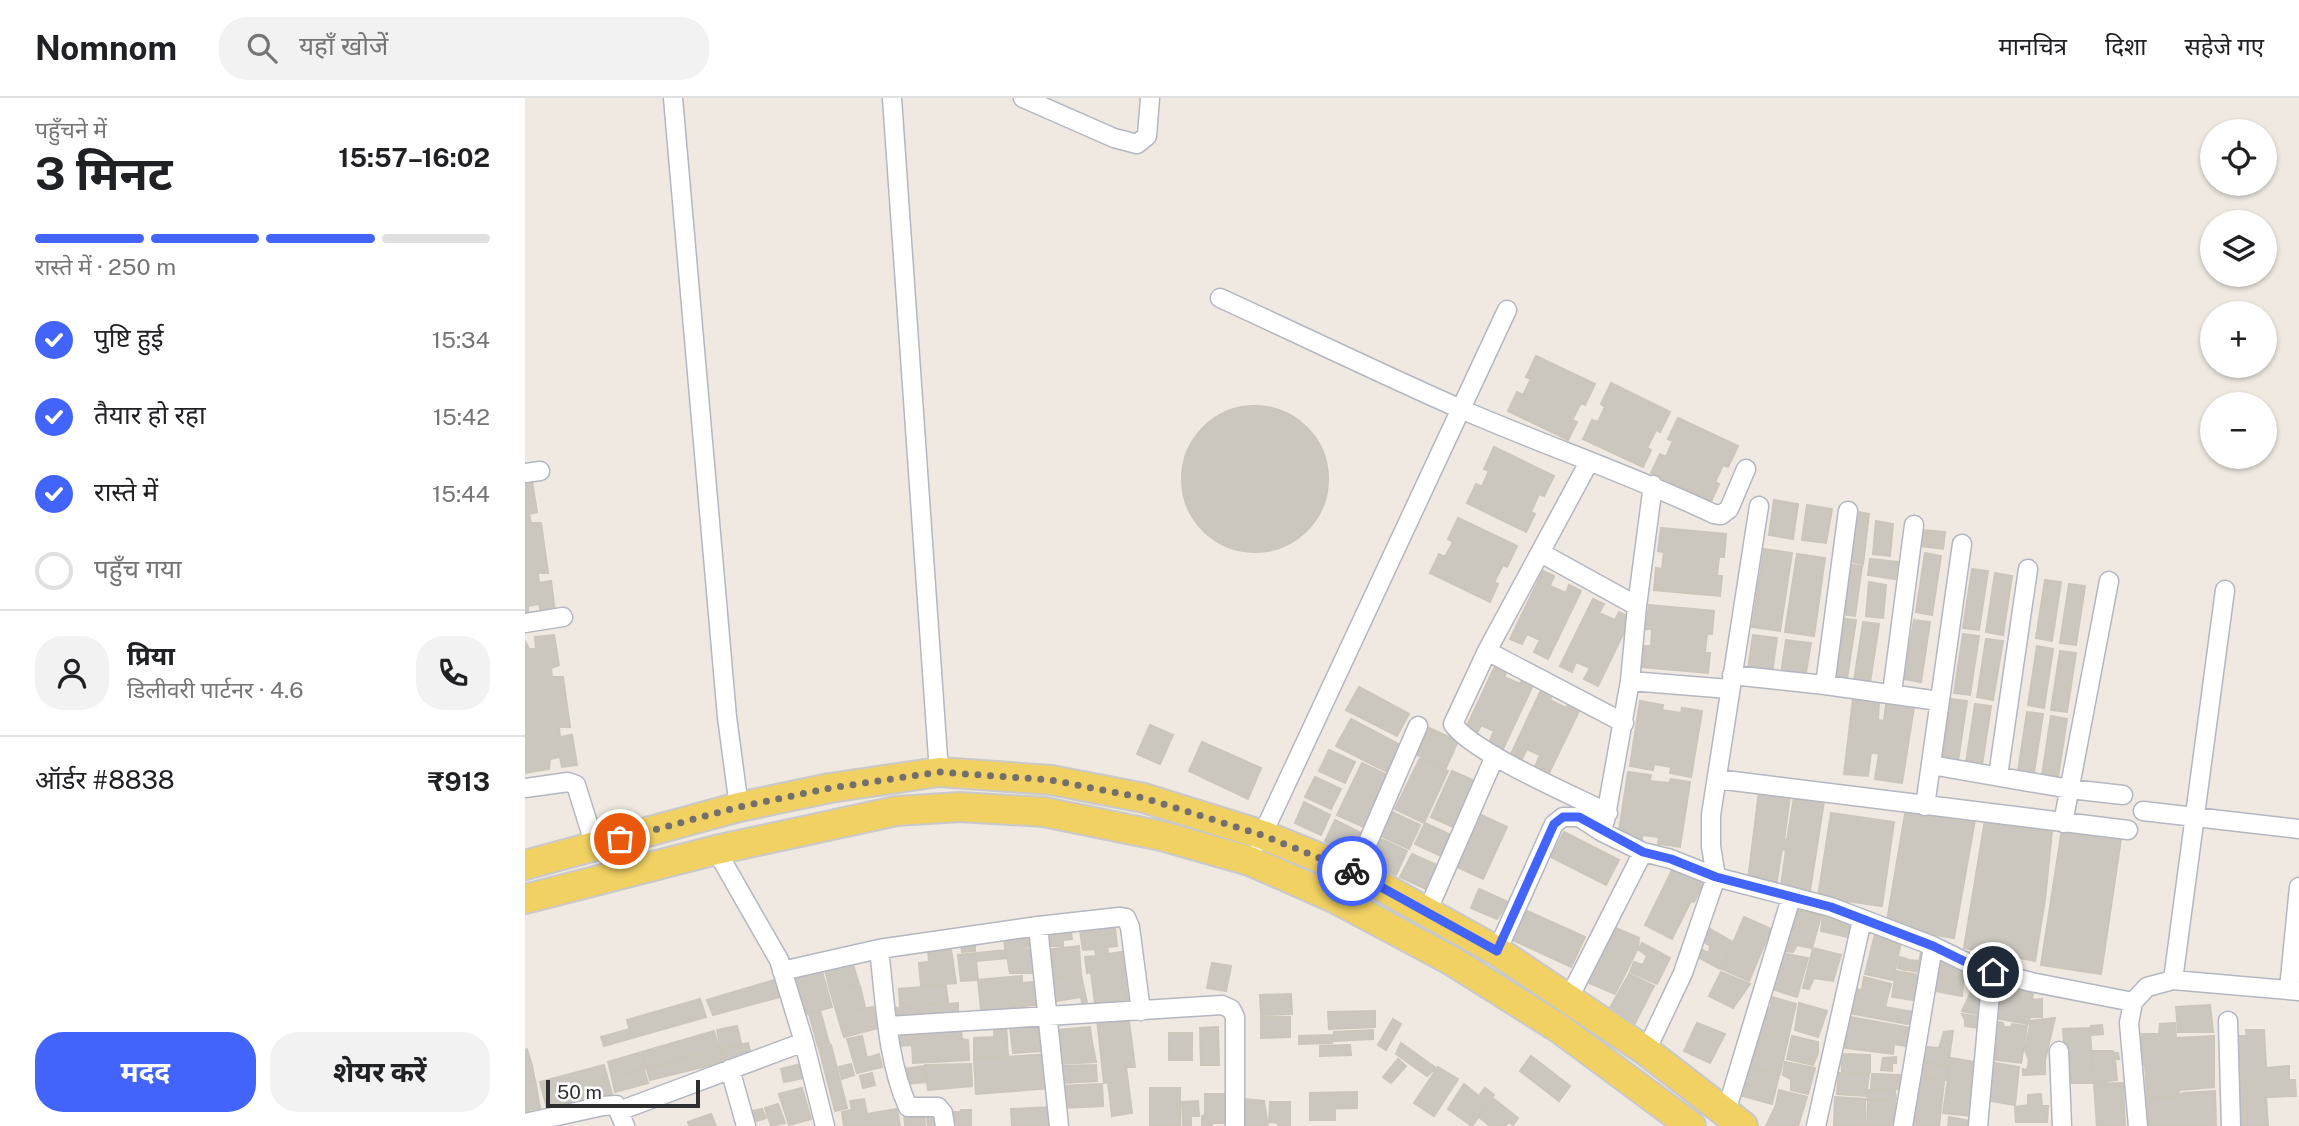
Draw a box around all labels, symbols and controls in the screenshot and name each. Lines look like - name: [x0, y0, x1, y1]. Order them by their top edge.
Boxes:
- search box: [219, 17, 709, 80]
- text: Nomnom: [35, 29, 177, 67]
- icon: search: [243, 29, 281, 67]
- text: यहाँ खोजें: [299, 30, 388, 61]
- text: मानचित्र: [1999, 32, 2067, 60]
- text: दिशा: [2105, 32, 2147, 60]
- text: सहेजे गए: [2185, 32, 2264, 60]
- text: पहुँचने में: [35, 116, 107, 143]
- map controls: [2200, 119, 2277, 469]
- button: locate: [2200, 119, 2277, 196]
- text: 15:57–16:02: [338, 142, 490, 173]
- text: 3 मिनट: [35, 146, 173, 200]
- button: layers: [2200, 210, 2277, 287]
- text: रास्ते में · 250 m: [35, 253, 176, 280]
- button: +: [2200, 301, 2277, 378]
- icon: check: [35, 321, 73, 359]
- text: पुष्टि हुई: [94, 322, 164, 353]
- text: 15:34: [432, 326, 490, 353]
- button: −: [2200, 392, 2277, 469]
- icon: check: [35, 398, 73, 436]
- text: तैयार हो रहा: [94, 399, 206, 430]
- text: 15:42: [433, 403, 490, 430]
- icon: check: [35, 475, 73, 513]
- text: रास्ते में: [94, 476, 158, 507]
- text: 15:44: [432, 480, 490, 507]
- text: पहुँच गया: [94, 553, 182, 584]
- button: person: [35, 636, 109, 710]
- button: phone: [416, 636, 490, 710]
- text: प्रिया: [127, 640, 175, 671]
- text: डिलीवरी पार्टनर · 4.6: [127, 676, 304, 703]
- text: ऑर्डर #8838: [35, 764, 175, 795]
- text: ₹913: [428, 766, 490, 797]
- pin: [590, 809, 650, 869]
- icon: bag: [601, 820, 639, 858]
- courier: [1317, 836, 1387, 906]
- icon: bike: [1333, 852, 1371, 890]
- pin: [1963, 942, 2023, 1002]
- icon: home: [1974, 953, 2012, 991]
- button: मदद: [35, 1032, 256, 1112]
- button: शेयर करें: [270, 1032, 490, 1112]
- scale bar: [546, 1077, 700, 1109]
- text: 50 m: [557, 1081, 602, 1103]

